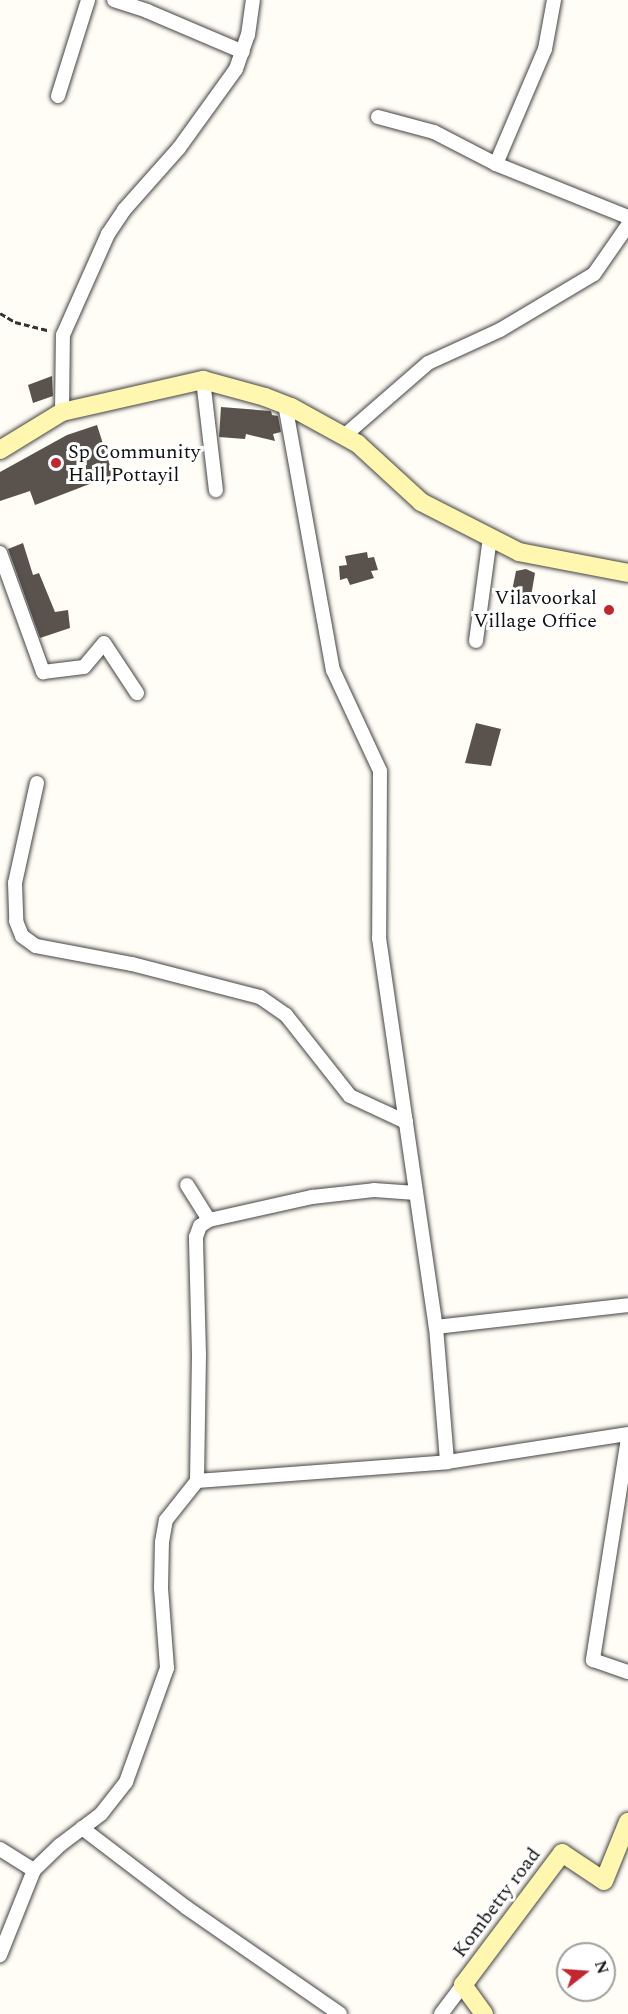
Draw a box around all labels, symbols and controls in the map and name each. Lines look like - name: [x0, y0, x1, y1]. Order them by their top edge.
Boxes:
- place label: Sp Community Hall,Pottayil: [68, 440, 200, 487]
- marker: Sp Community Hall,Pottayil: [49, 456, 63, 470]
- place label: Vilavoorkal Village Office: [474, 586, 597, 633]
- marker: Vilavoorkal Village Office: [602, 603, 616, 617]
- street label: Kombetty road: [448, 1843, 546, 1963]
- north arrow: [556, 1942, 616, 2002]
- text: N: [588, 1958, 615, 1977]

